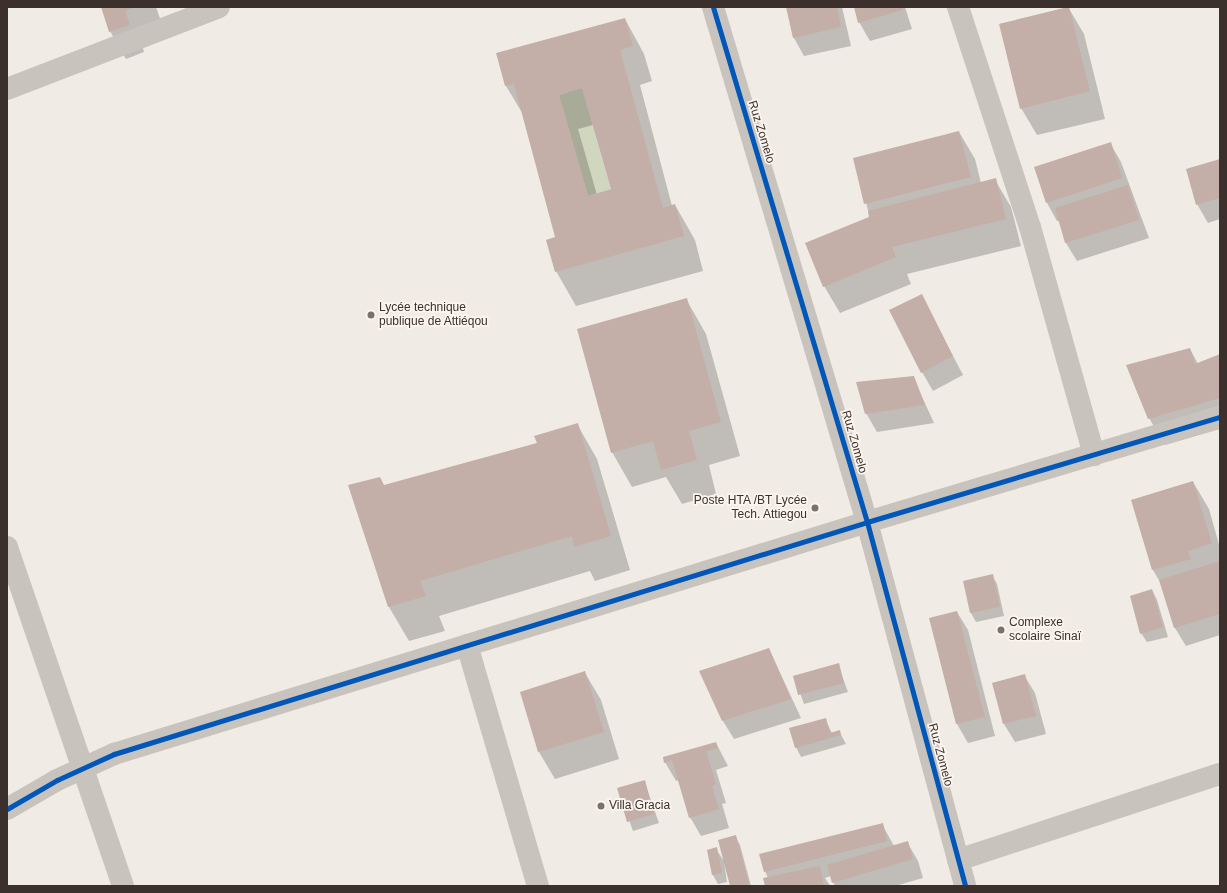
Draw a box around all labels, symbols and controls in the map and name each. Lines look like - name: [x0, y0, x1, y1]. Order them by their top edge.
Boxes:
- street label: Ruz Zomelo: [745, 99, 777, 165]
- place label: Lycée technique publique de Attiéqou: [379, 301, 488, 329]
- marker: Lycée technique publique de Attiéqou: [366, 310, 376, 320]
- street label: Ruz Zomelo: [838, 409, 870, 475]
- place label: Poste HTA /BT Lycée Tech. Attiegou: [693, 494, 807, 522]
- marker: Poste HTA /BT Lycée Tech. Attiegou: [810, 503, 820, 513]
- place label: Complexe scolaire Sinaï: [1009, 616, 1081, 644]
- marker: Complexe scolaire Sinaï: [996, 625, 1006, 635]
- street label: Ruz Zomelo: [925, 722, 955, 788]
- place label: Villa Gracia: [609, 799, 670, 813]
- marker: Villa Gracia: [596, 801, 606, 811]

